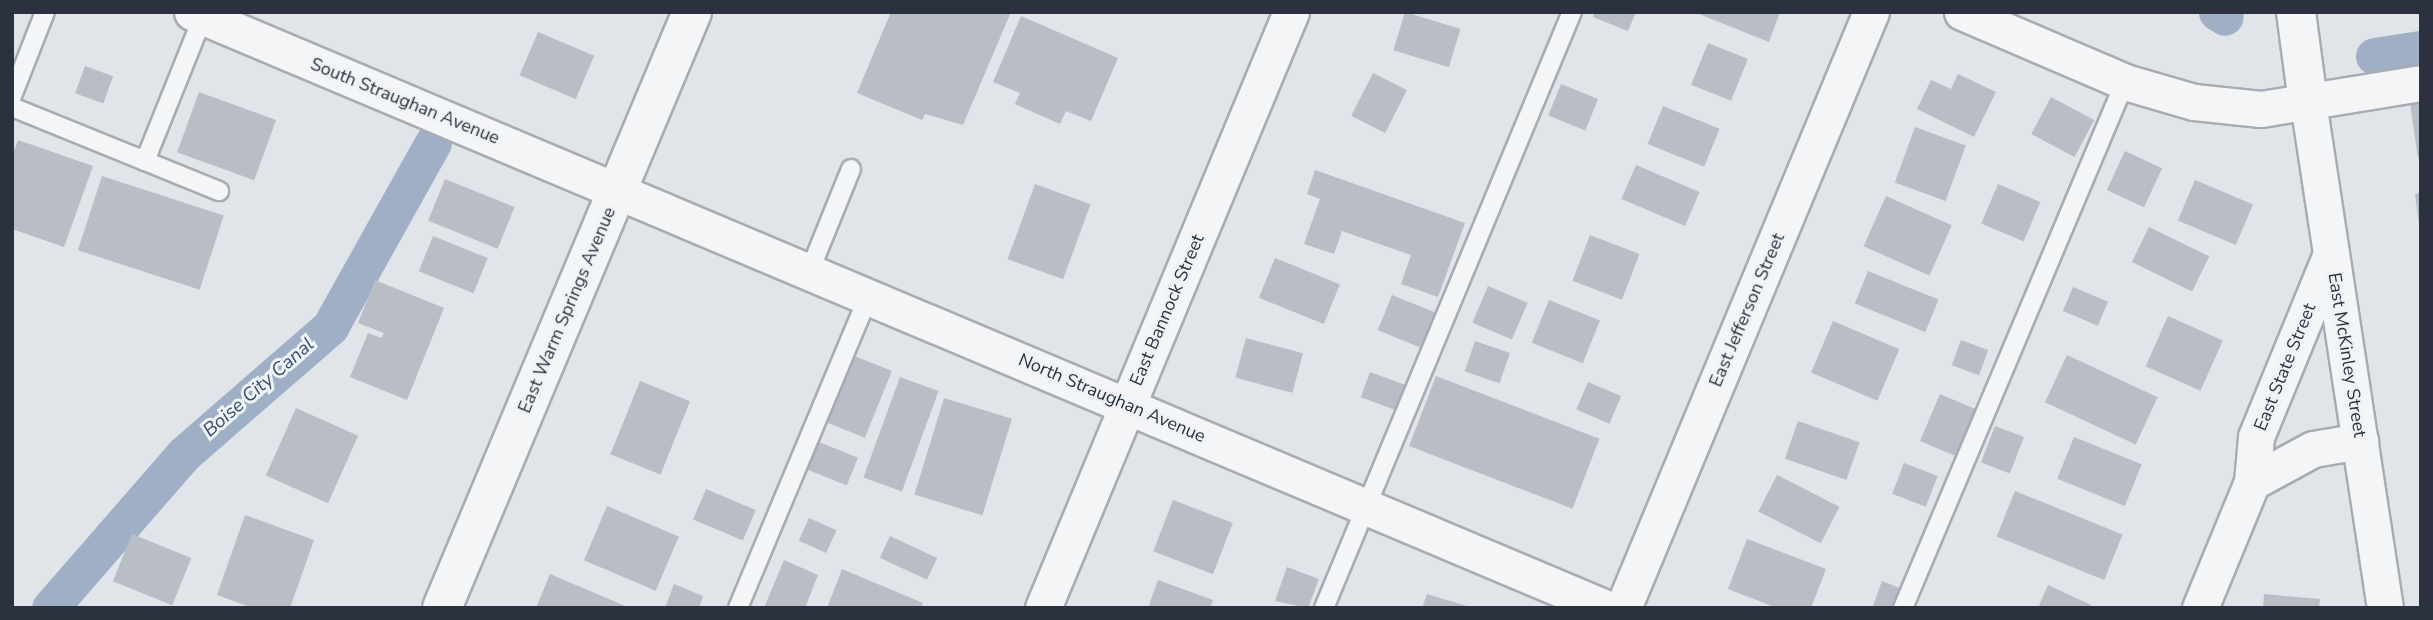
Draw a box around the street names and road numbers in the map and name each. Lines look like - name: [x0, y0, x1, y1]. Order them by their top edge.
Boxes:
- street label: South Straughan Avenue: [307, 53, 503, 149]
- street label: East Warm Springs Avenue: [514, 204, 620, 416]
- street label: East Jefferson Street: [1705, 230, 1789, 390]
- street label: East Bannock Street: [1125, 231, 1209, 389]
- street label: East McKinley Street: [2323, 271, 2371, 439]
- street label: East State Street: [2250, 300, 2320, 434]
- street label: North Straughan Avenue: [1015, 349, 1209, 447]

